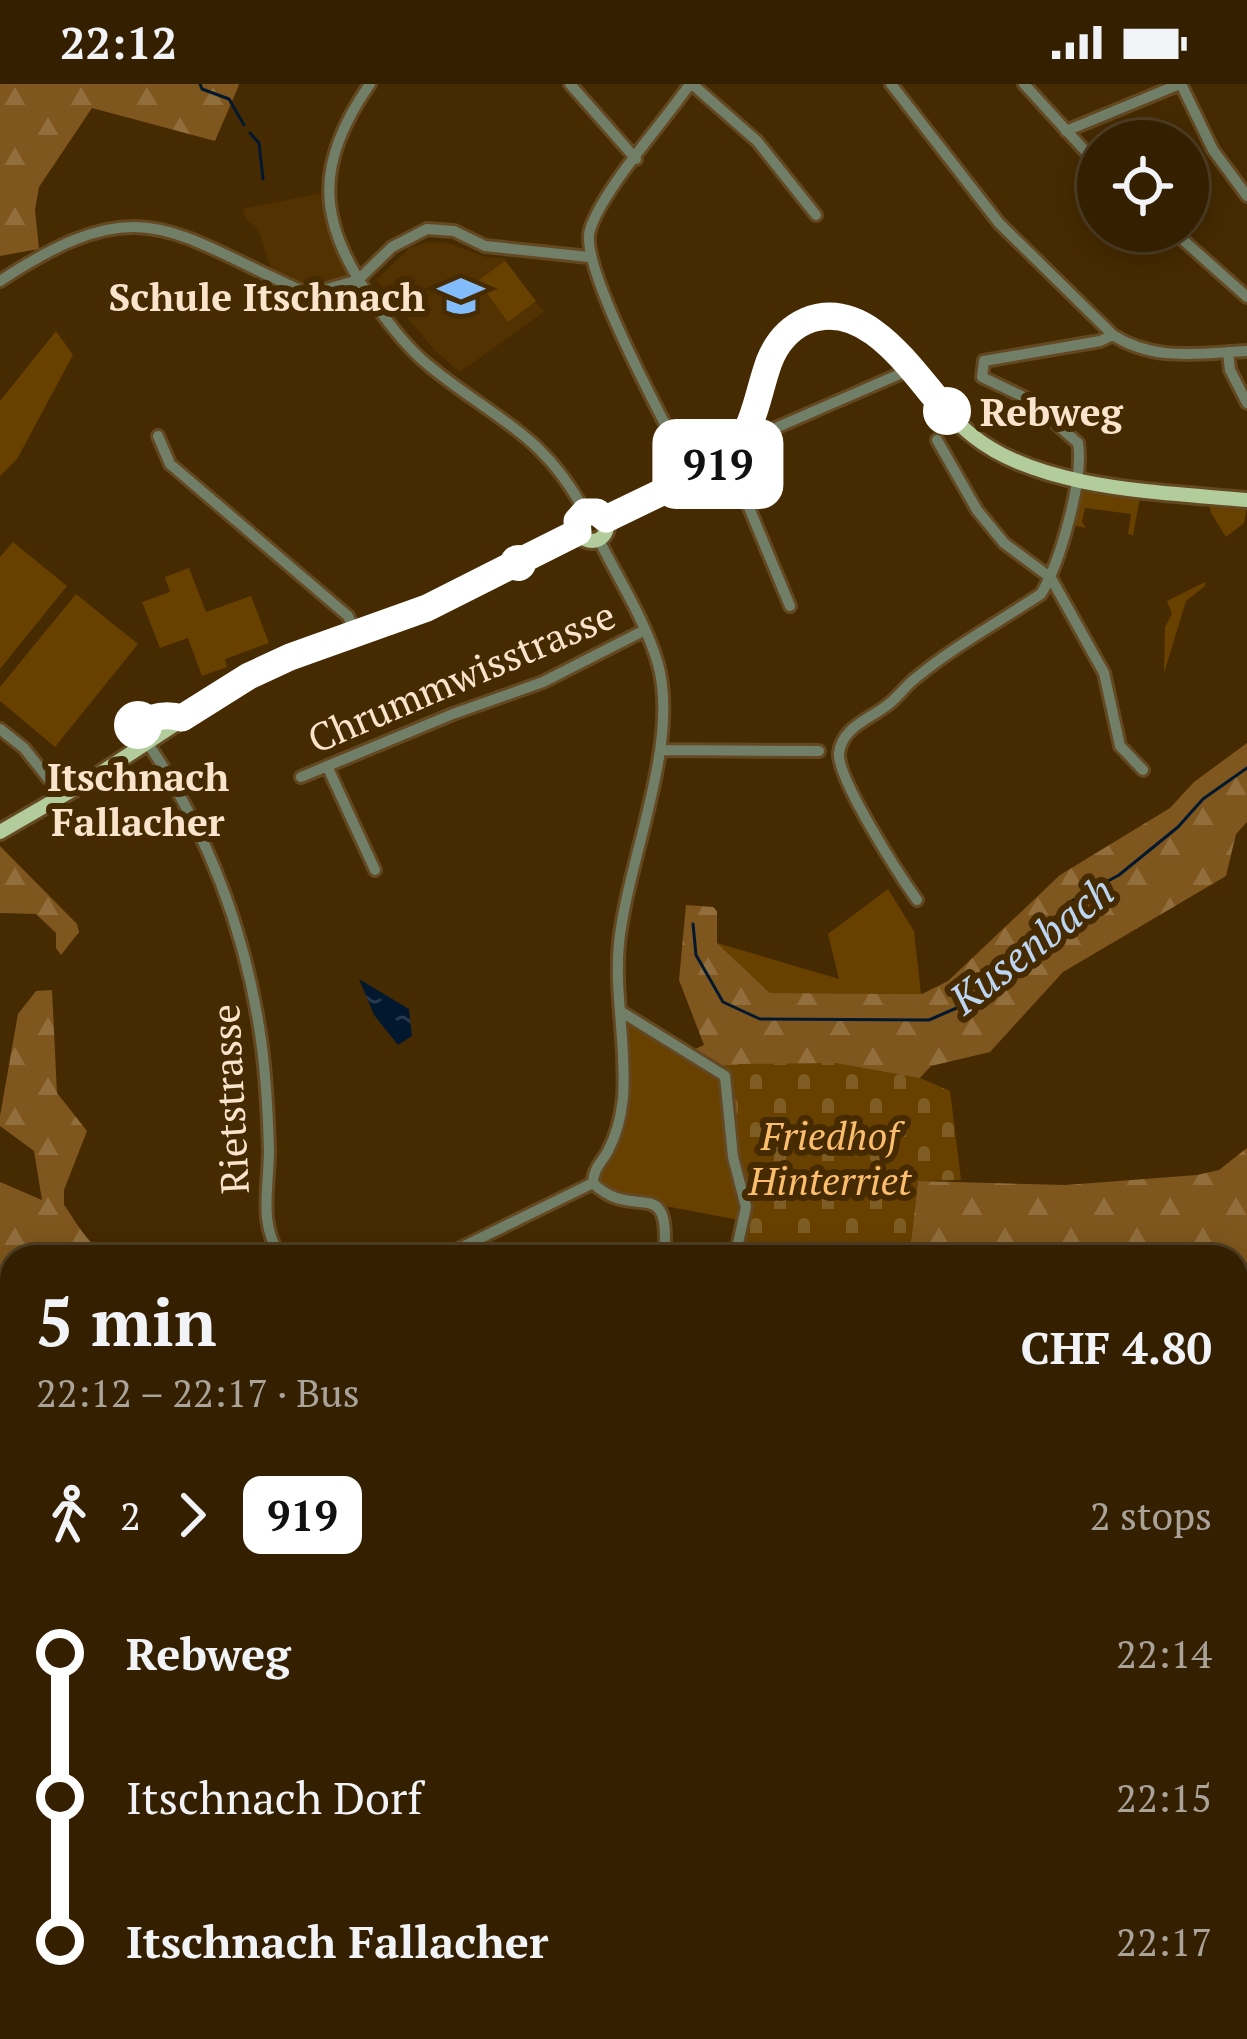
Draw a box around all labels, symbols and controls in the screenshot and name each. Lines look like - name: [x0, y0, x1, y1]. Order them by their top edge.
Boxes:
- text: 22:12: [60, 12, 177, 72]
- map controls: [1077, 120, 1209, 252]
- button: locate: [1077, 120, 1209, 252]
- place label: Schule Itschnach: [109, 270, 425, 322]
- school or university icon: Schule Itschnach: [436, 271, 486, 321]
- place label: Rebweg: [980, 385, 1124, 437]
- marker: Rebweg: [925, 389, 969, 433]
- line badge: 919: [649, 425, 787, 503]
- text: 919: [682, 436, 754, 492]
- unlabelled marker: [502, 547, 534, 579]
- street label: Chrummwisstrasse: [299, 588, 623, 764]
- marker: Itschnach Fallacher: [116, 703, 160, 747]
- place label: Itschnach Fallacher: [47, 750, 229, 847]
- water label: Kusenbach: [937, 862, 1125, 1026]
- street label: Rietstrasse: [198, 1003, 260, 1195]
- park label: Friedhof Hinterriet: [748, 1109, 912, 1206]
- text: 5 min: [36, 1277, 217, 1365]
- text: CHF 4.80: [1020, 1317, 1212, 1377]
- text: 22:12 – 22:17 · Bus: [36, 1366, 360, 1418]
- icon: walk: [36, 1482, 102, 1548]
- icon: forward: [159, 1482, 225, 1548]
- text: 919: [267, 1487, 338, 1543]
- text: 2: [120, 1489, 141, 1541]
- text: 2 stops: [1090, 1489, 1212, 1541]
- text: Rebweg: [126, 1623, 291, 1683]
- text: 22:14: [1116, 1627, 1212, 1679]
- text: Itschnach Dorf: [126, 1767, 423, 1827]
- text: 22:15: [1116, 1771, 1212, 1823]
- text: Itschnach Fallacher: [126, 1911, 548, 1971]
- text: 22:17: [1116, 1915, 1212, 1967]

